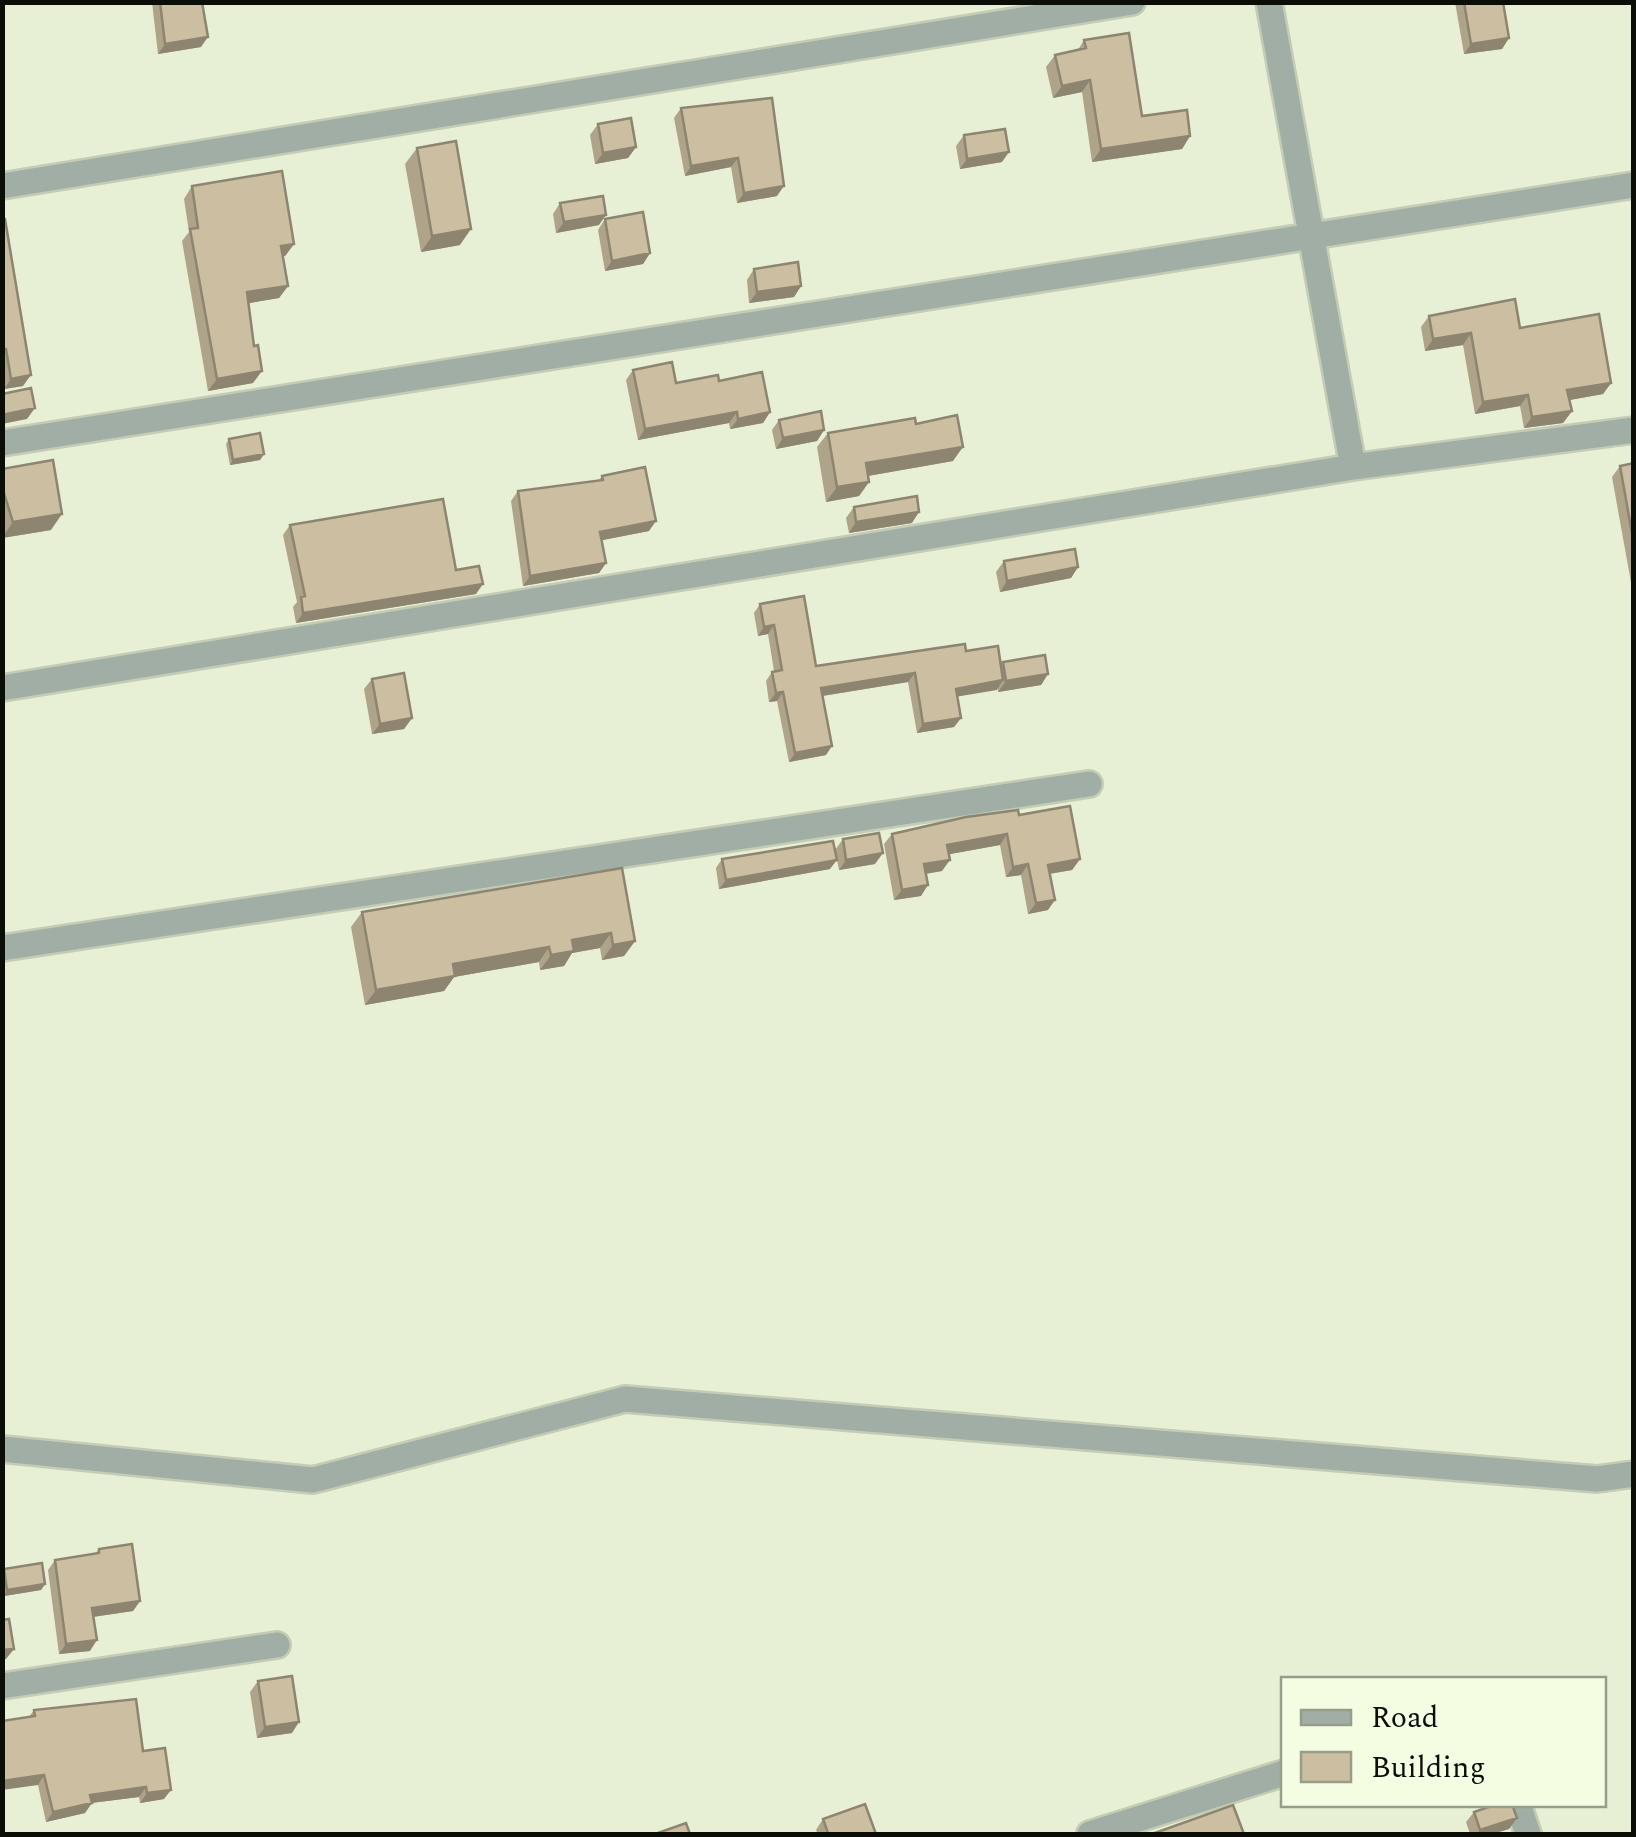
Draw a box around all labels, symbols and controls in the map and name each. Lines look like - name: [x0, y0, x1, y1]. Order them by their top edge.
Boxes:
- legend: [1281, 1677, 1606, 1807]
- text: Road: [1371, 1695, 1439, 1741]
- text: Building: [1371, 1745, 1486, 1791]

